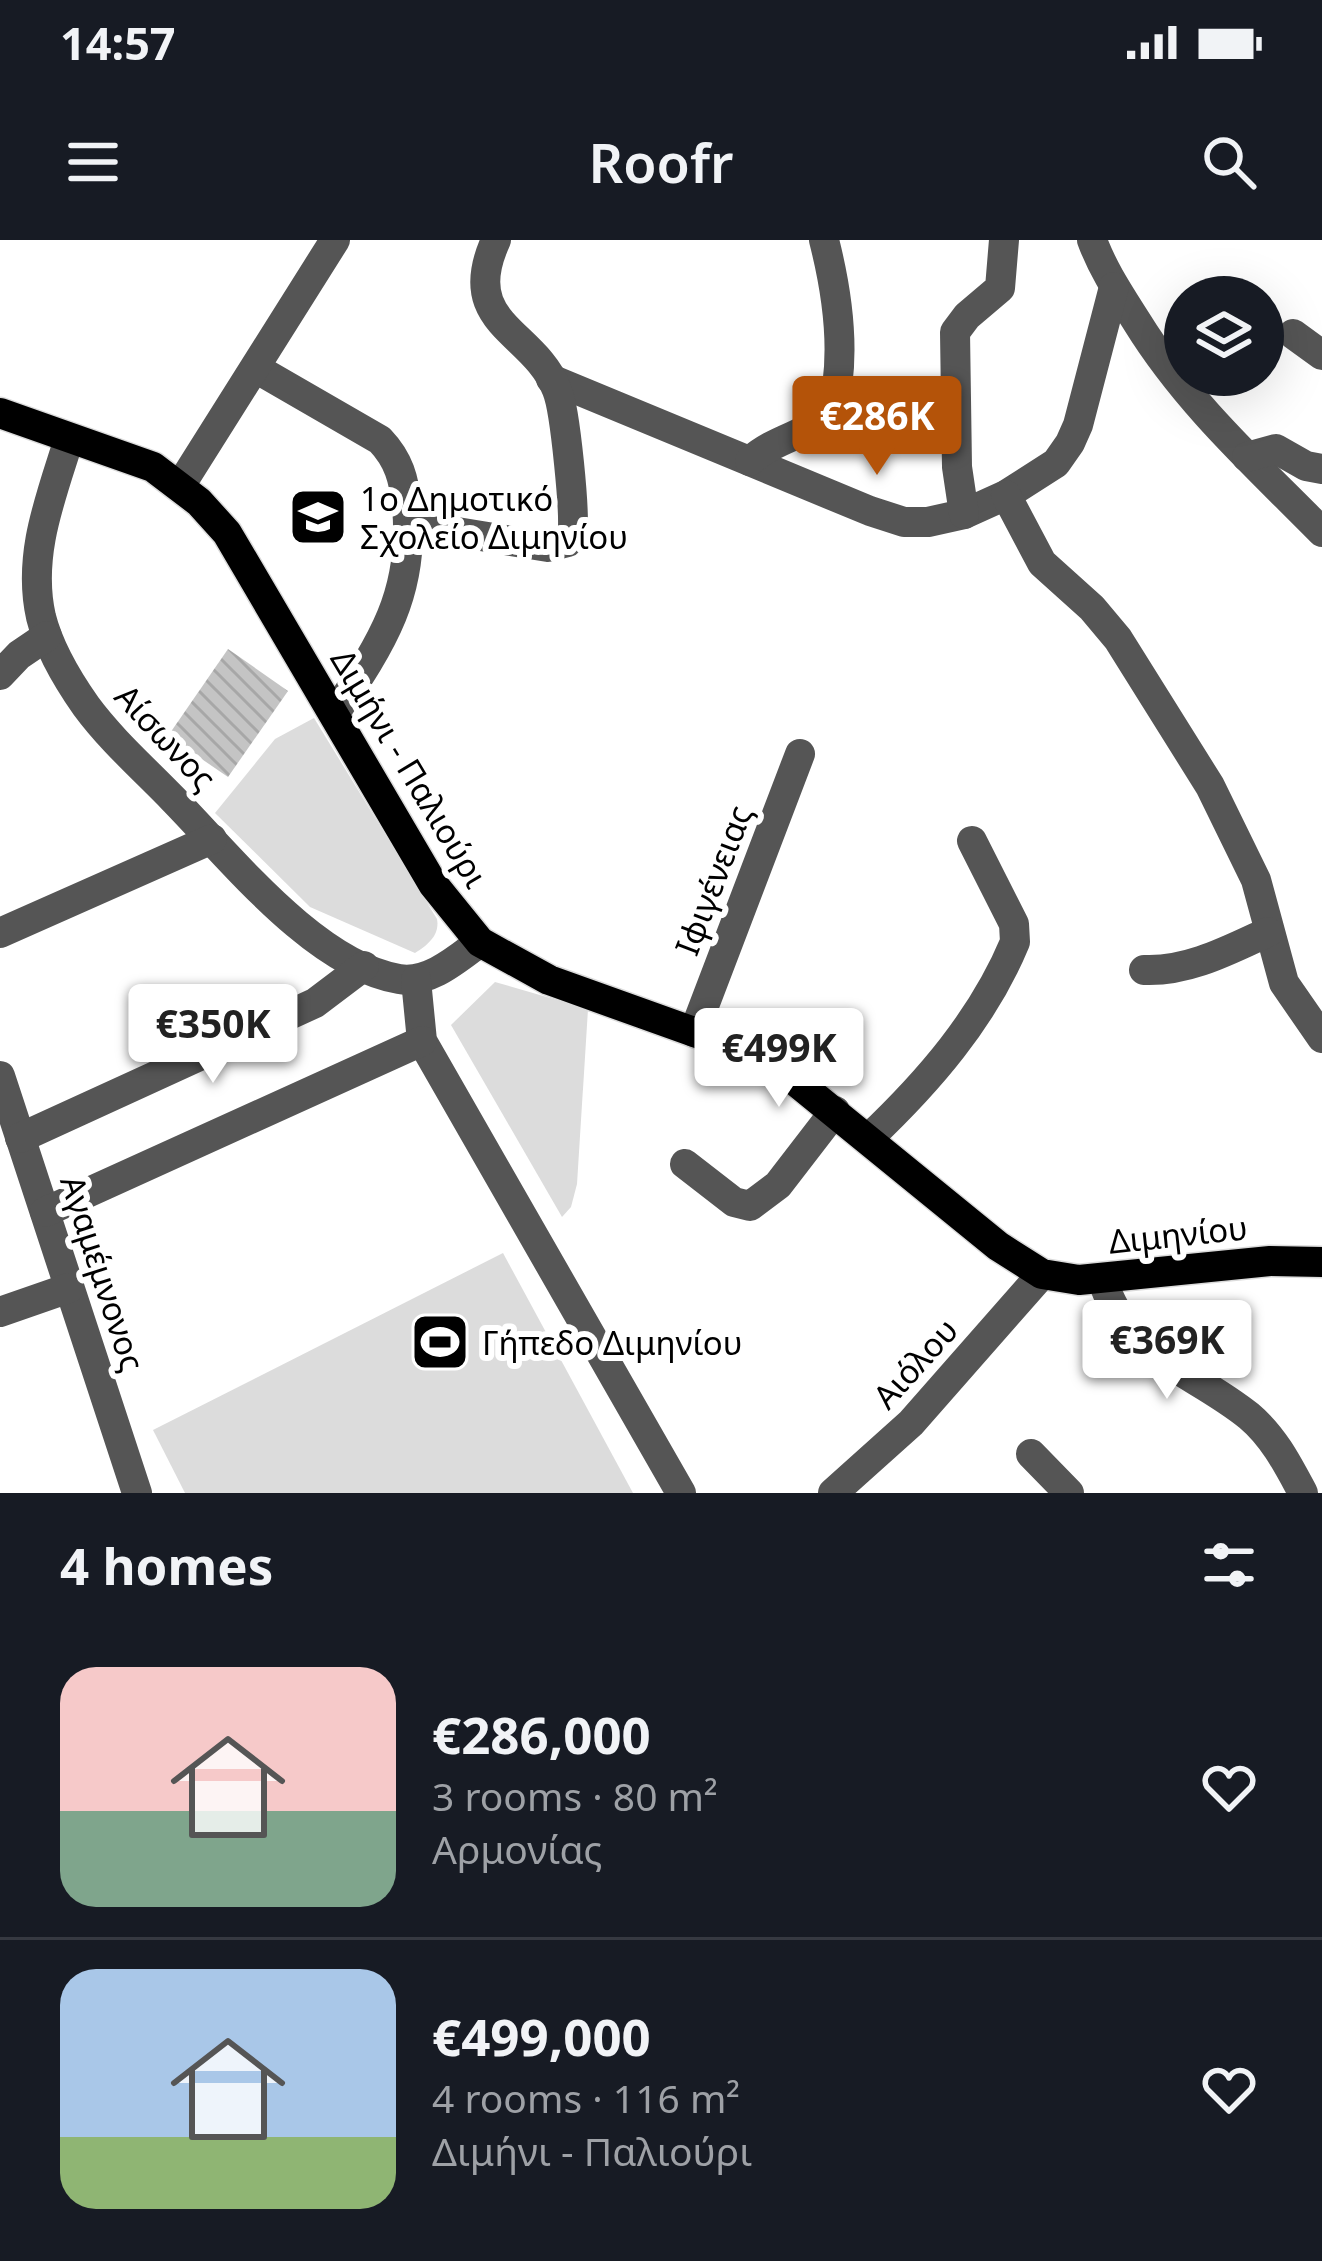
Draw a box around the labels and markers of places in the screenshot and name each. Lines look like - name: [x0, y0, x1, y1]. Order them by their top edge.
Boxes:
- pin: €286K: [793, 376, 961, 478]
- place label: 1ο Δημοτικό Σχολείο Διμηνίου: [360, 476, 628, 559]
- school or university icon: 1ο Δημοτικό Σχολείο Διμηνίου: [287, 486, 349, 548]
- pin: €350K: [129, 984, 297, 1086]
- pin: €499K: [695, 1008, 863, 1110]
- pin: €369K: [1083, 1300, 1251, 1402]
- sports icon: Γήπεδο Διμηνίου: [409, 1311, 471, 1373]
- place label: Γήπεδο Διμηνίου: [482, 1320, 743, 1365]

